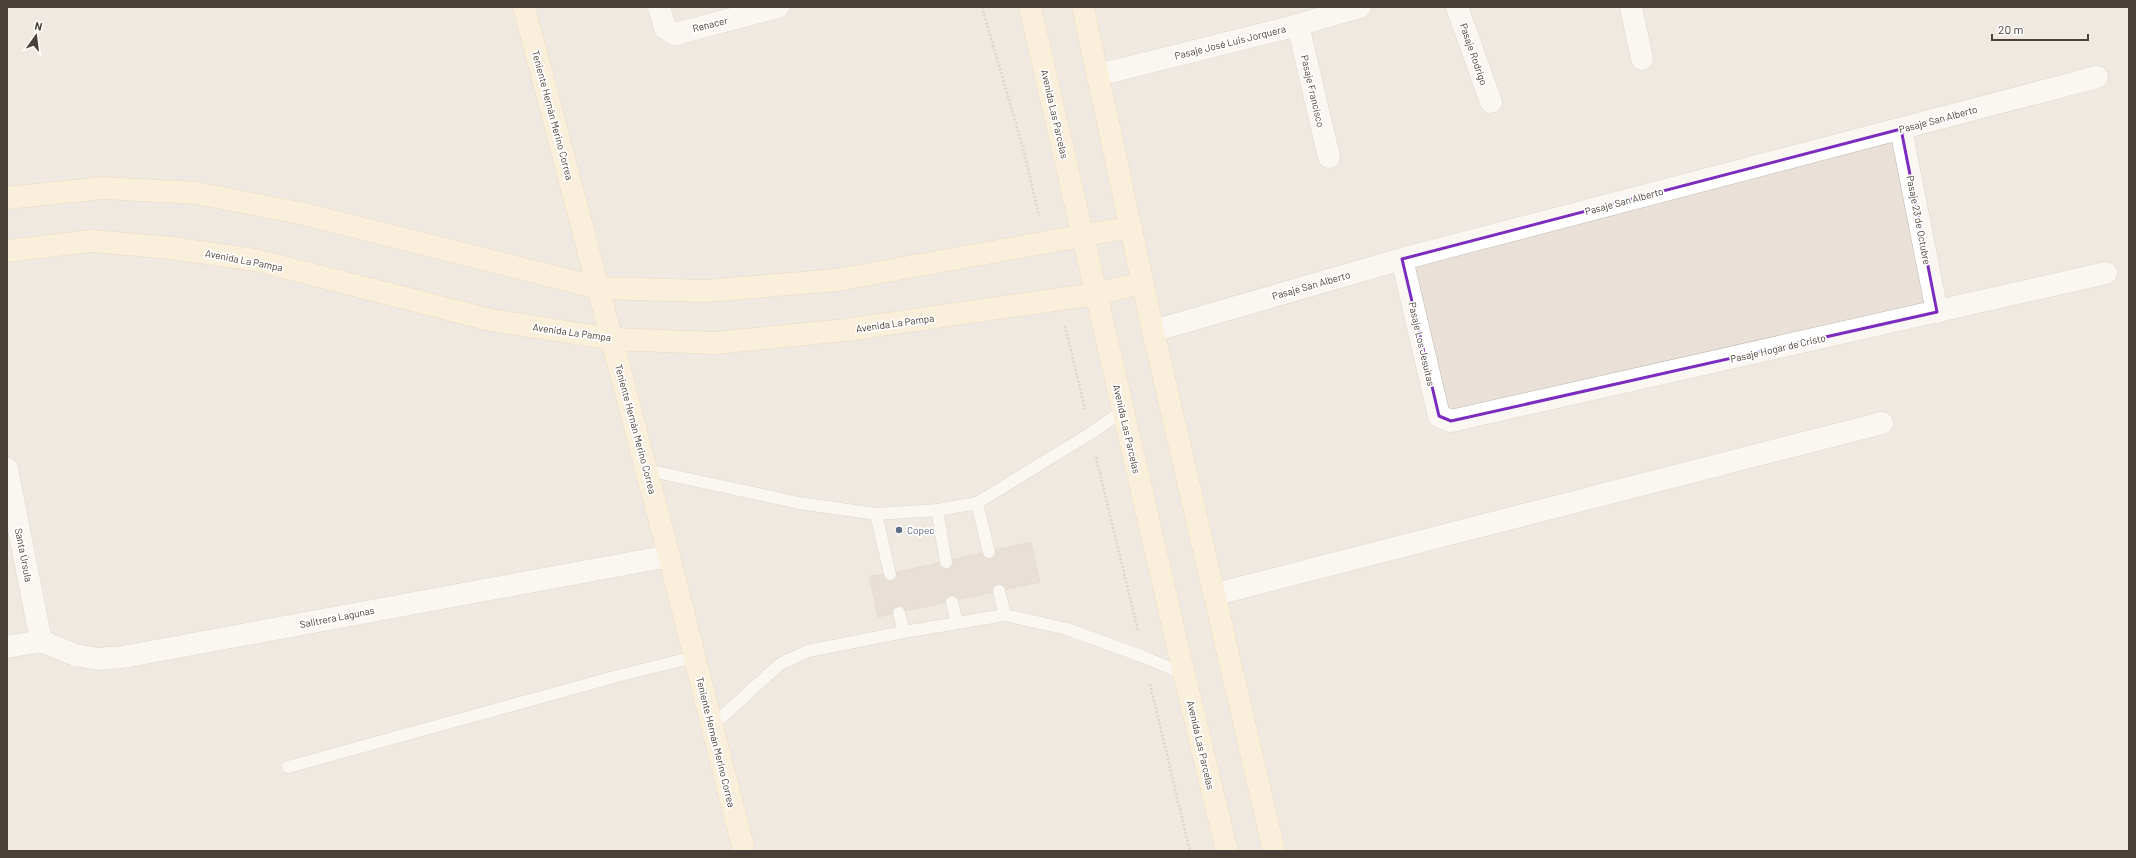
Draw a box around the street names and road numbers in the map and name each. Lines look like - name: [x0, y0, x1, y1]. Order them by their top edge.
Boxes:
- street label: Renacer: [691, 14, 729, 34]
- street label: Pasaje Rodrigo: [1458, 21, 1490, 87]
- street label: Pasaje José Luis Jorquera: [1173, 22, 1287, 62]
- street label: Teniente Hernán Merino Correa: [530, 49, 576, 181]
- street label: Pasaje Francisco: [1299, 54, 1327, 128]
- street label: Avenida Las Parcelas: [1039, 68, 1071, 160]
- street label: Pasaje San Alberto: [1897, 103, 1979, 135]
- street label: Pasaje 23 de Octubre: [1904, 174, 1934, 266]
- street label: Pasaje San Alberto: [1583, 185, 1665, 217]
- street label: Avenida La Pampa: [204, 247, 284, 273]
- street label: Pasaje San Alberto: [1270, 268, 1352, 302]
- street label: Pasaje Los Jesuitas: [1406, 301, 1438, 387]
- street label: Avenida La Pampa: [855, 312, 935, 334]
- street label: Avenida La Pampa: [532, 321, 612, 343]
- street label: Pasaje Hogar de Cristo: [1729, 331, 1827, 365]
- street label: Teniente Hernán Merino Correa: [613, 363, 659, 495]
- street label: Avenida Las Parcelas: [1111, 383, 1143, 475]
- street label: Santa Úrsula: [13, 527, 35, 583]
- street label: Salitrera Lagunas: [299, 604, 376, 630]
- street label: Teniente Hernán Merino Correa: [694, 676, 738, 808]
- street label: Avenida Las Parcelas: [1185, 699, 1217, 791]

